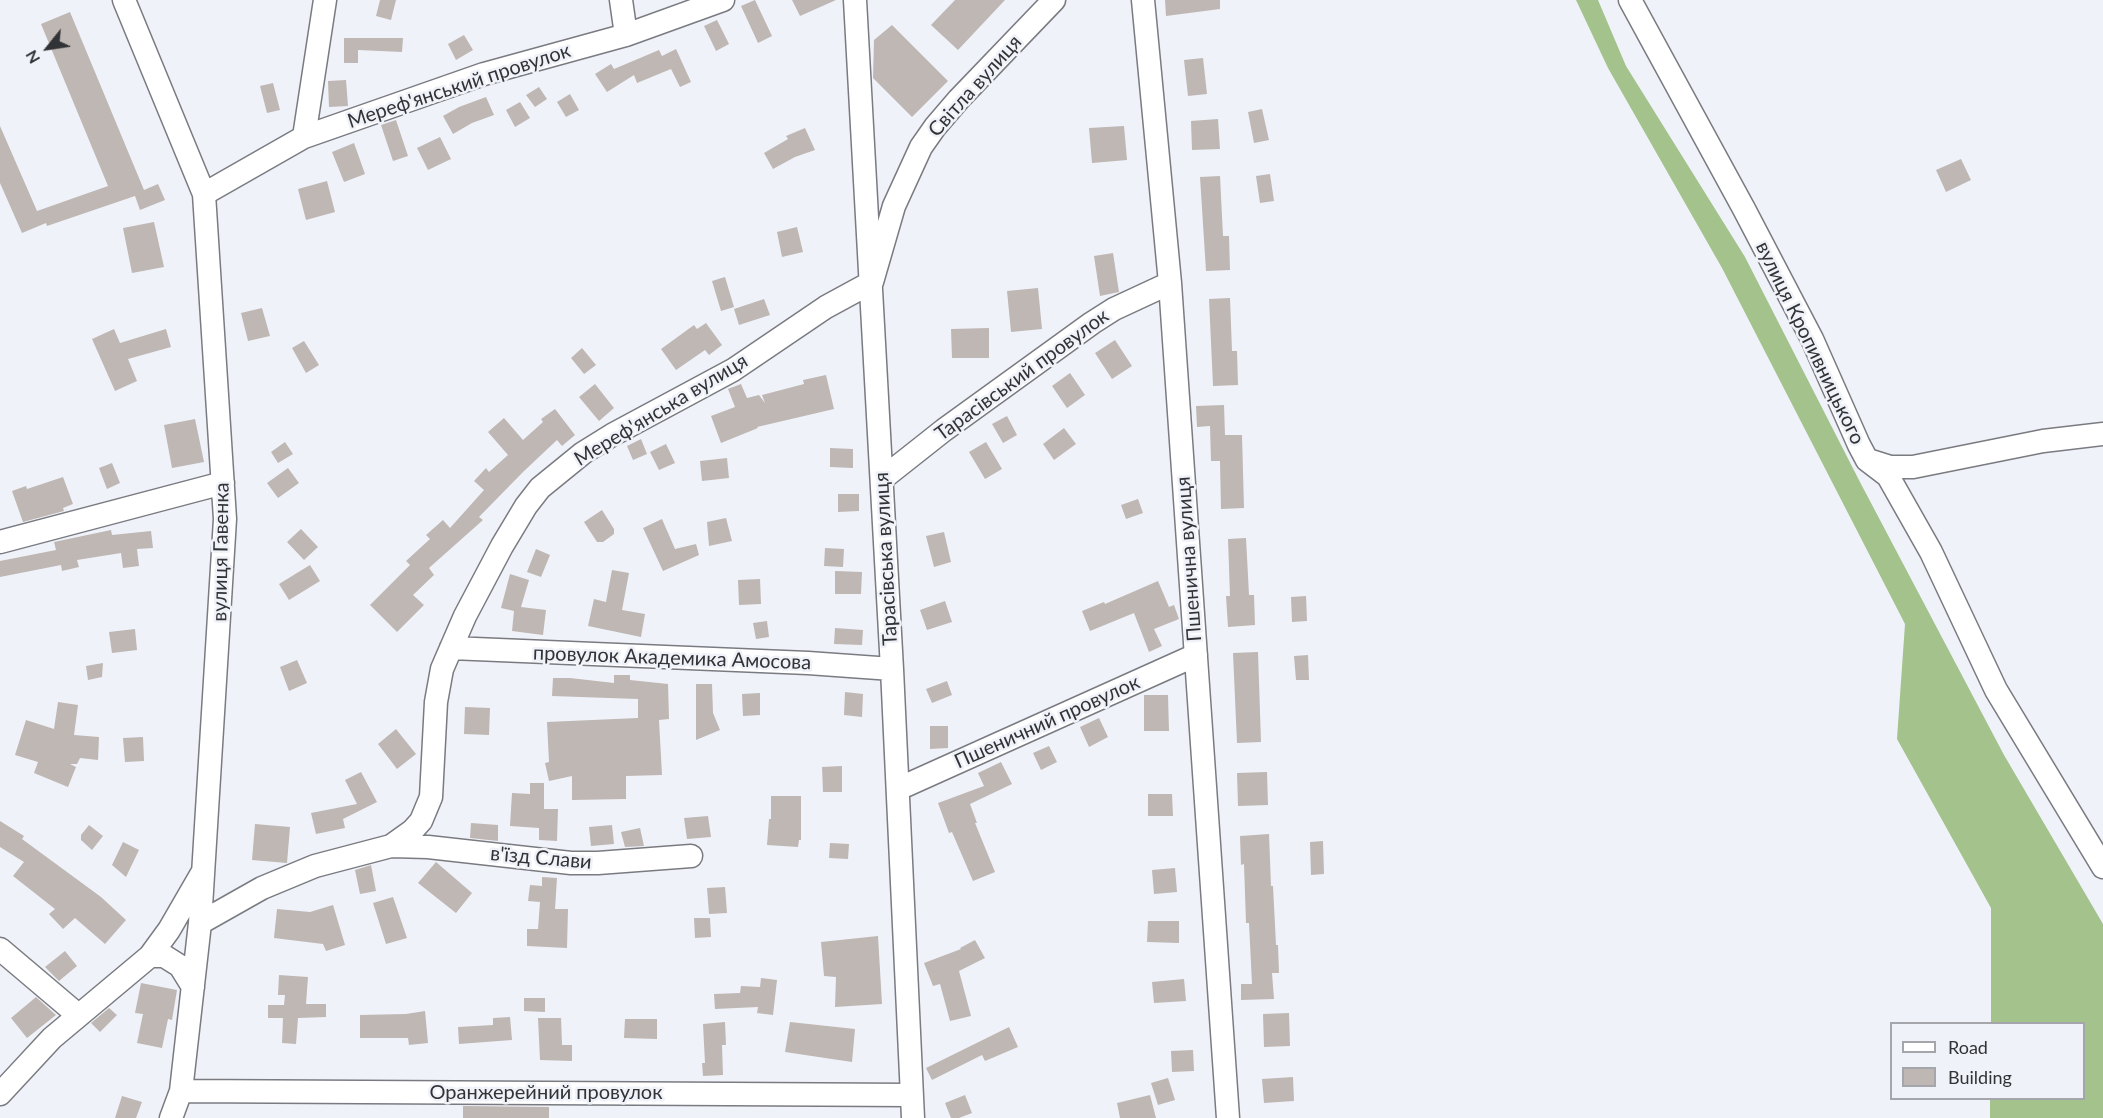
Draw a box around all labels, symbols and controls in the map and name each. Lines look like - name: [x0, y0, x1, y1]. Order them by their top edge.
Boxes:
- north arrow: [18, 18, 78, 78]
- street label: Світла вулиця: [923, 30, 1027, 142]
- street label: Мереф'янський провулок: [344, 39, 574, 133]
- text: N: [21, 47, 43, 67]
- street label: вулиця Кропивницького: [1750, 238, 1870, 448]
- street label: Тарасівський провулок: [931, 304, 1113, 446]
- street label: Мереф'янська вулиця: [570, 349, 752, 471]
- street label: Тарасівська вулиця: [869, 472, 903, 646]
- street label: Пшенична вулиця: [1171, 476, 1207, 642]
- street label: вулиця Гавенка: [208, 482, 234, 622]
- street label: провулок Академика Амосова: [532, 641, 812, 675]
- street label: Пшеничний провулок: [951, 670, 1143, 774]
- street label: в'їзд Слави: [489, 842, 593, 874]
- legend: [1890, 1022, 2085, 1100]
- text: Road: [1948, 1036, 1988, 1058]
- text: Building: [1948, 1066, 2012, 1088]
- street label: Оранжерейний провулок: [429, 1081, 663, 1105]

